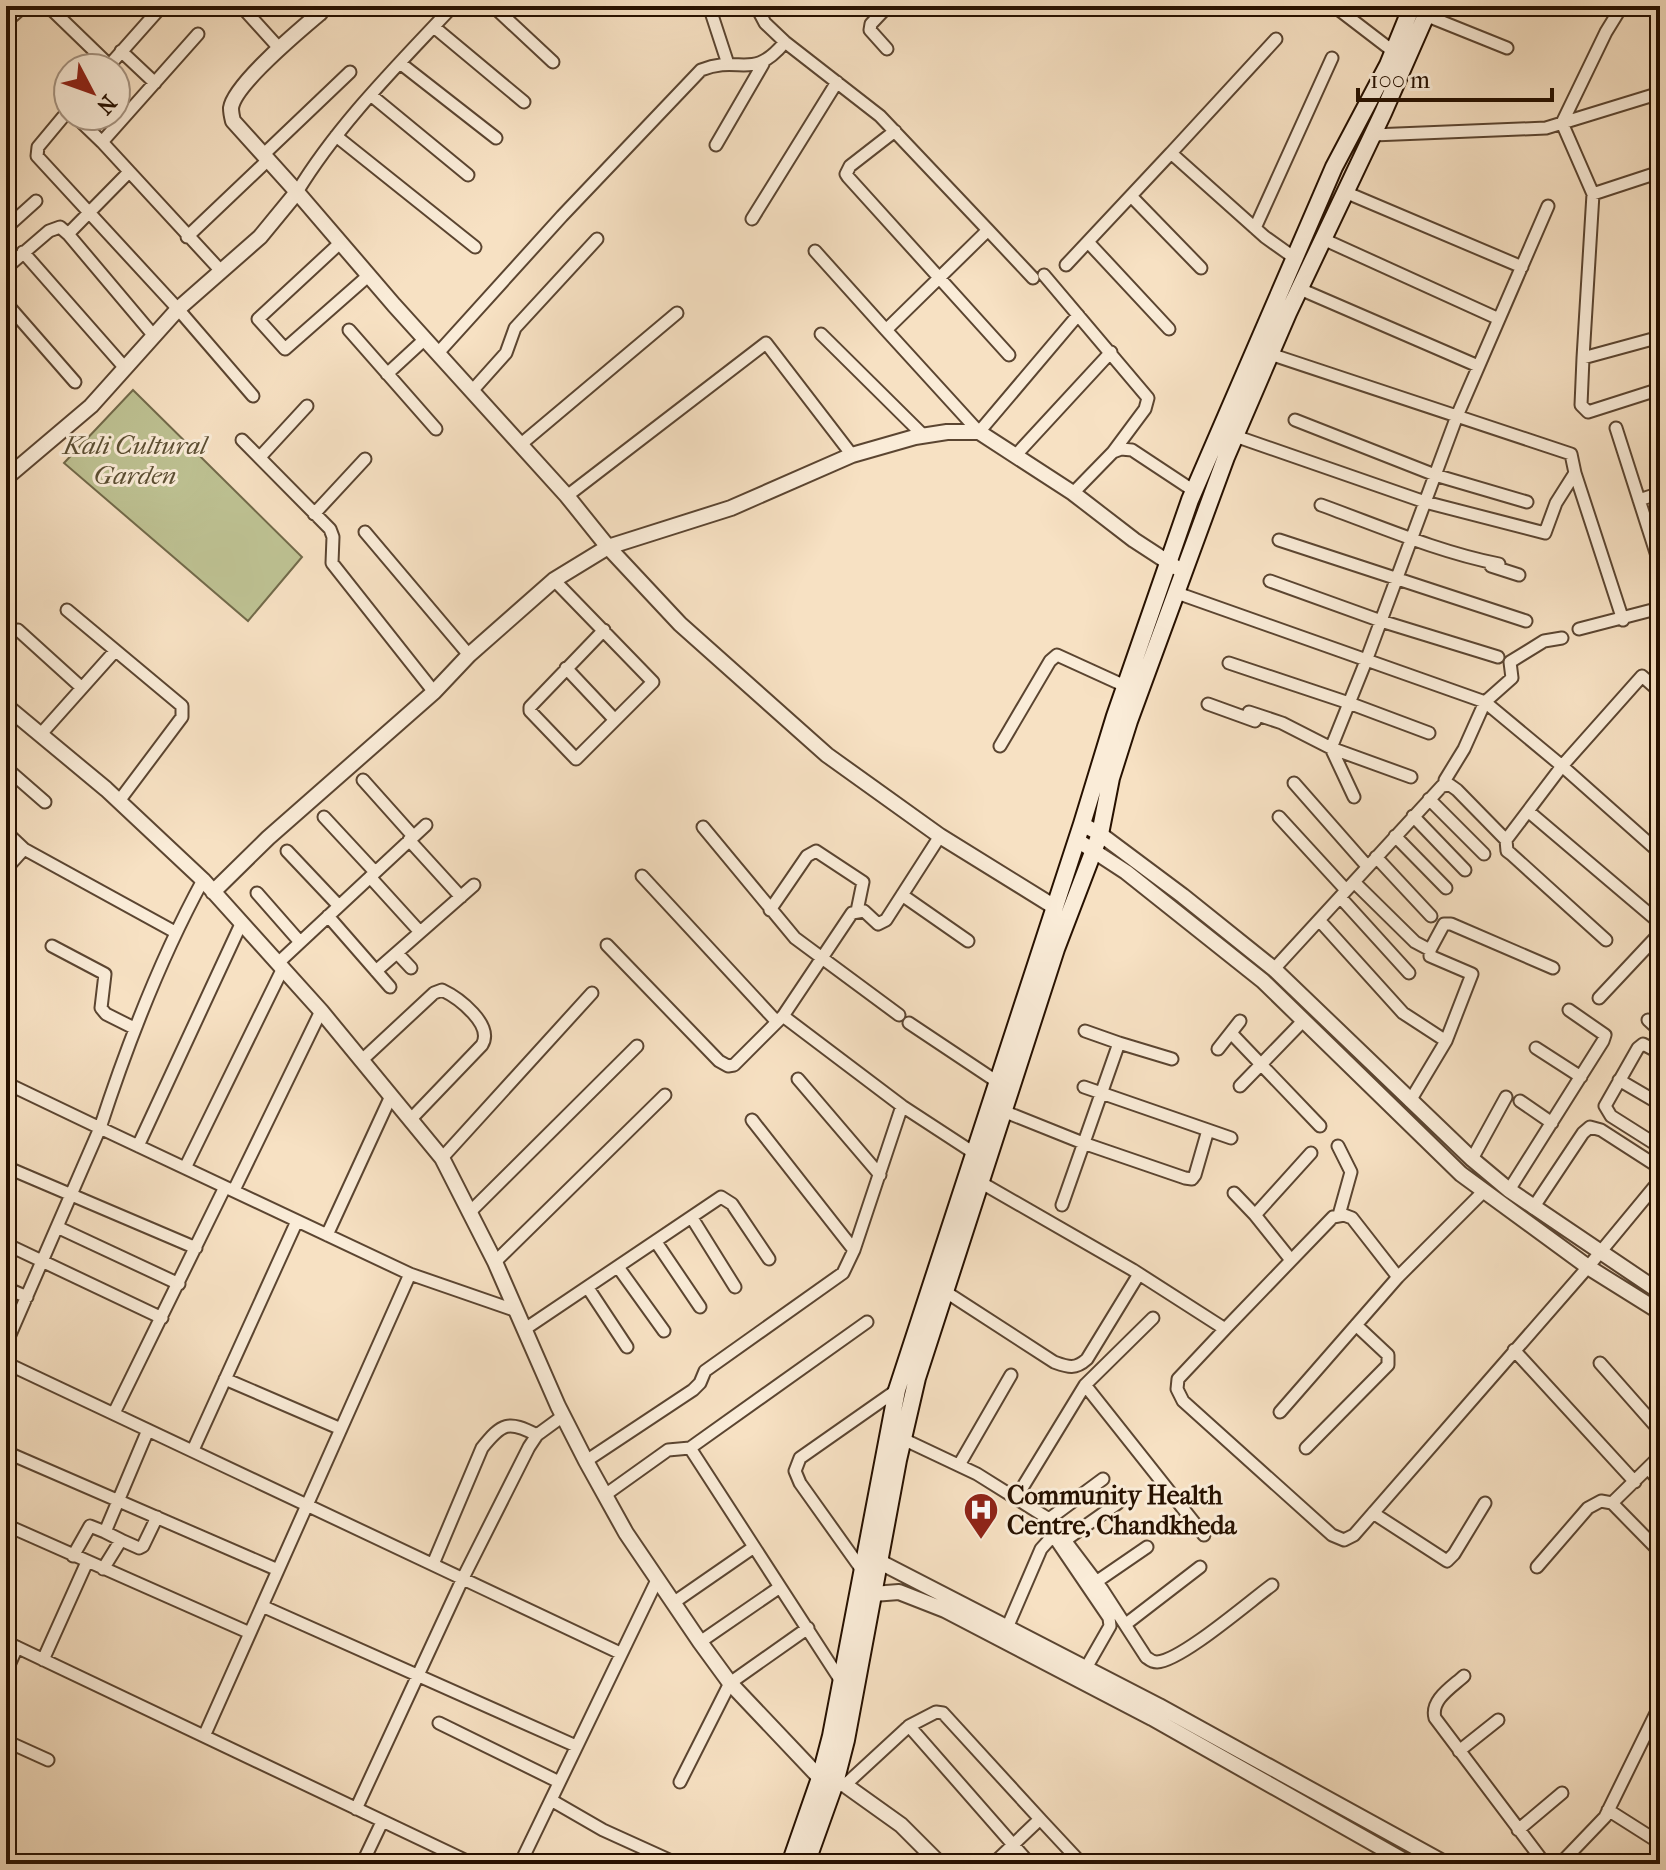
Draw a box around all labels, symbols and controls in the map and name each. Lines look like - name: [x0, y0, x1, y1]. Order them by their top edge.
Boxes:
- north arrow: [52, 52, 132, 132]
- scale bar: [1358, 52, 1552, 102]
- text: 100 m: [1370, 66, 1430, 94]
- text: N: [91, 90, 122, 120]
- park label: Kali Cultural Garden: [61, 430, 209, 491]
- place label: Community Health Centre, Chandkheda: [1007, 1480, 1237, 1541]
- hospital icon: Community Health Centre, Chandkheda: [962, 1491, 1000, 1541]

